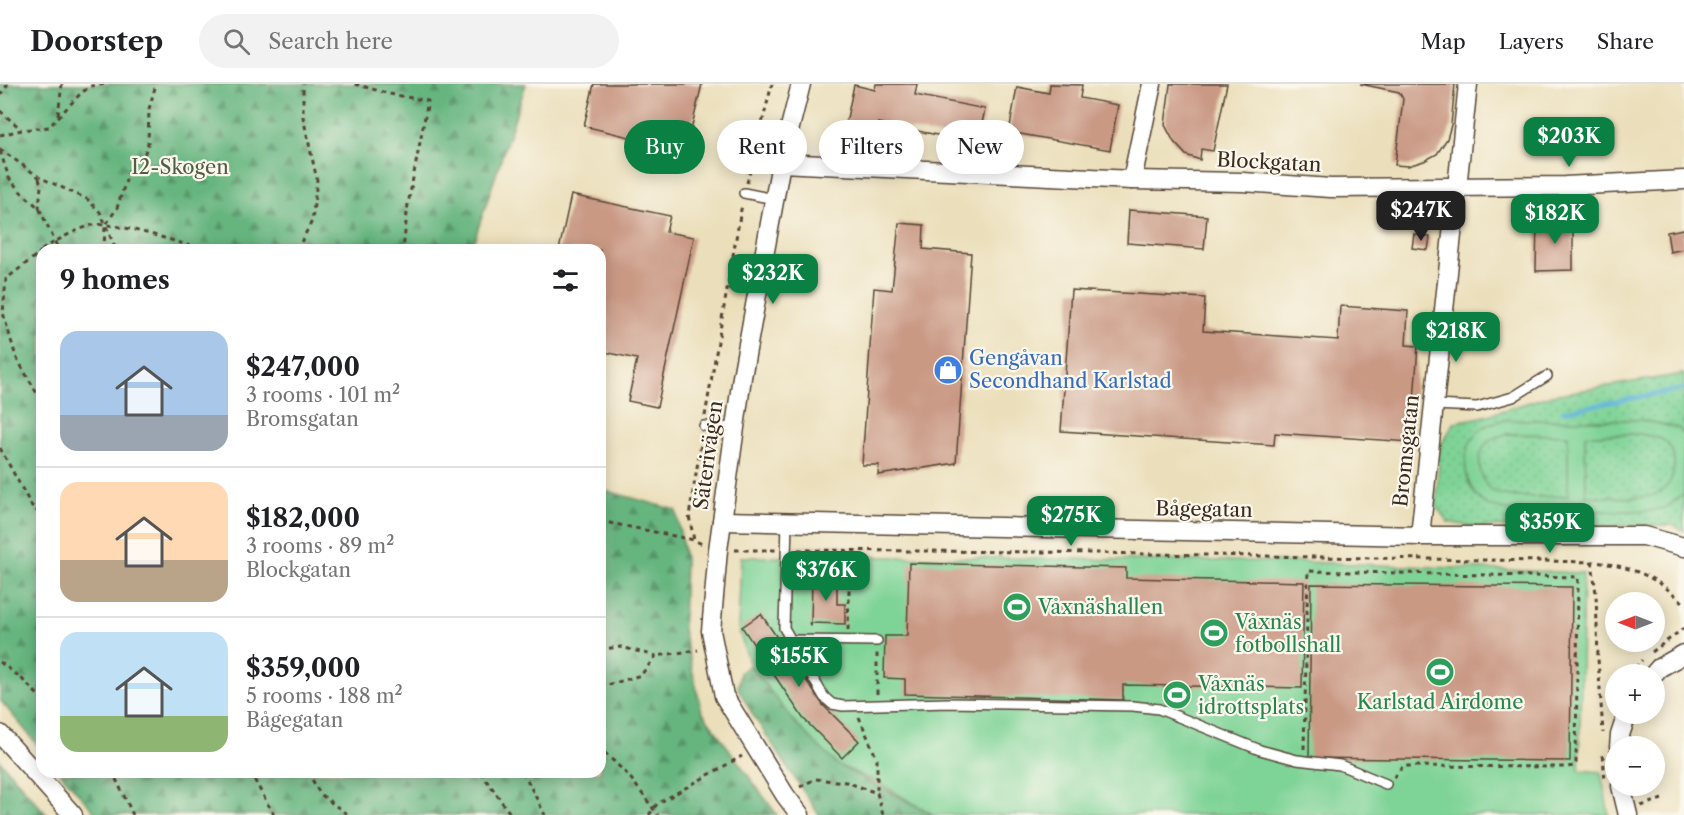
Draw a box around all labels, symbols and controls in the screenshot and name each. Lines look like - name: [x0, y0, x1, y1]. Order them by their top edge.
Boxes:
- search box: [199, 14, 619, 68]
- text: Doorstep: [30, 24, 163, 58]
- icon: search: [220, 25, 253, 58]
- text: Search here: [268, 28, 393, 55]
- text: Map: [1421, 29, 1466, 54]
- text: Layers: [1499, 29, 1564, 54]
- text: Share: [1597, 29, 1654, 54]
- pin: $203K: [1527, 117, 1611, 168]
- chip: Buy: [624, 120, 705, 174]
- chip: Rent: [717, 120, 807, 174]
- chip: Filters: [819, 120, 924, 174]
- chip: New: [936, 120, 1024, 174]
- text: $203K: [1538, 124, 1601, 148]
- street label: Blockgatan: [1216, 147, 1323, 177]
- park label: I2-Skogen: [131, 155, 229, 179]
- pin: $247K: [1379, 191, 1463, 242]
- pin: $182K: [1513, 194, 1597, 245]
- text: $247K: [1390, 198, 1452, 222]
- text: $182K: [1525, 201, 1585, 225]
- pin: $232K: [731, 254, 815, 305]
- text: $232K: [742, 261, 804, 285]
- text: 9 homes: [60, 264, 170, 296]
- icon: filters: [549, 264, 582, 297]
- pin: $218K: [1414, 312, 1498, 363]
- text: $218K: [1426, 319, 1486, 343]
- place label: Gengåvan Secondhand Karlstad: [969, 346, 1172, 393]
- text: $247,000: [246, 351, 360, 383]
- shop icon: Gengåvan Secondhand Karlstad: [932, 354, 964, 386]
- icon: home: [108, 355, 180, 427]
- text: 3 rooms · 101 m²: [246, 383, 400, 407]
- street label: Bromsgatan: [1388, 393, 1424, 508]
- street label: Säterivägen: [688, 398, 728, 511]
- text: Bromsgatan: [246, 407, 359, 431]
- pin: $275K: [1029, 496, 1113, 547]
- street label: Bågegatan: [1155, 496, 1253, 522]
- text: $182,000: [246, 502, 360, 534]
- text: $275K: [1041, 503, 1101, 527]
- pin: $359K: [1508, 503, 1592, 554]
- icon: home: [108, 506, 180, 578]
- text: $359K: [1519, 510, 1581, 534]
- text: 3 rooms · 89 m²: [246, 534, 394, 558]
- pin: $376K: [784, 551, 868, 602]
- text: Blockgatan: [246, 558, 351, 582]
- text: $376K: [796, 558, 856, 582]
- sports icon: Våxnäshallen: [1001, 591, 1033, 623]
- north arrow: [1605, 592, 1665, 652]
- map controls: [1605, 592, 1665, 796]
- place label: Våxnäshallen: [1037, 595, 1164, 619]
- place label: Våxnäs fotbollshall: [1234, 610, 1341, 657]
- sports icon: Våxnäs fotbollshall: [1198, 617, 1230, 649]
- pin: $155K: [757, 637, 841, 688]
- text: $155K: [770, 644, 828, 668]
- text: $359,000: [246, 652, 361, 684]
- icon: home: [108, 656, 180, 728]
- sports icon: Karlstad Airdome: [1424, 656, 1456, 688]
- button: +: [1605, 664, 1665, 724]
- place label: Våxnäs idrottsplats: [1197, 672, 1304, 719]
- sports icon: Våxnäs idrottsplats: [1161, 679, 1193, 711]
- text: 5 rooms · 188 m²: [246, 684, 403, 708]
- place label: Karlstad Airdome: [1357, 690, 1523, 714]
- text: Bågegatan: [246, 708, 343, 732]
- button: −: [1605, 736, 1665, 796]

